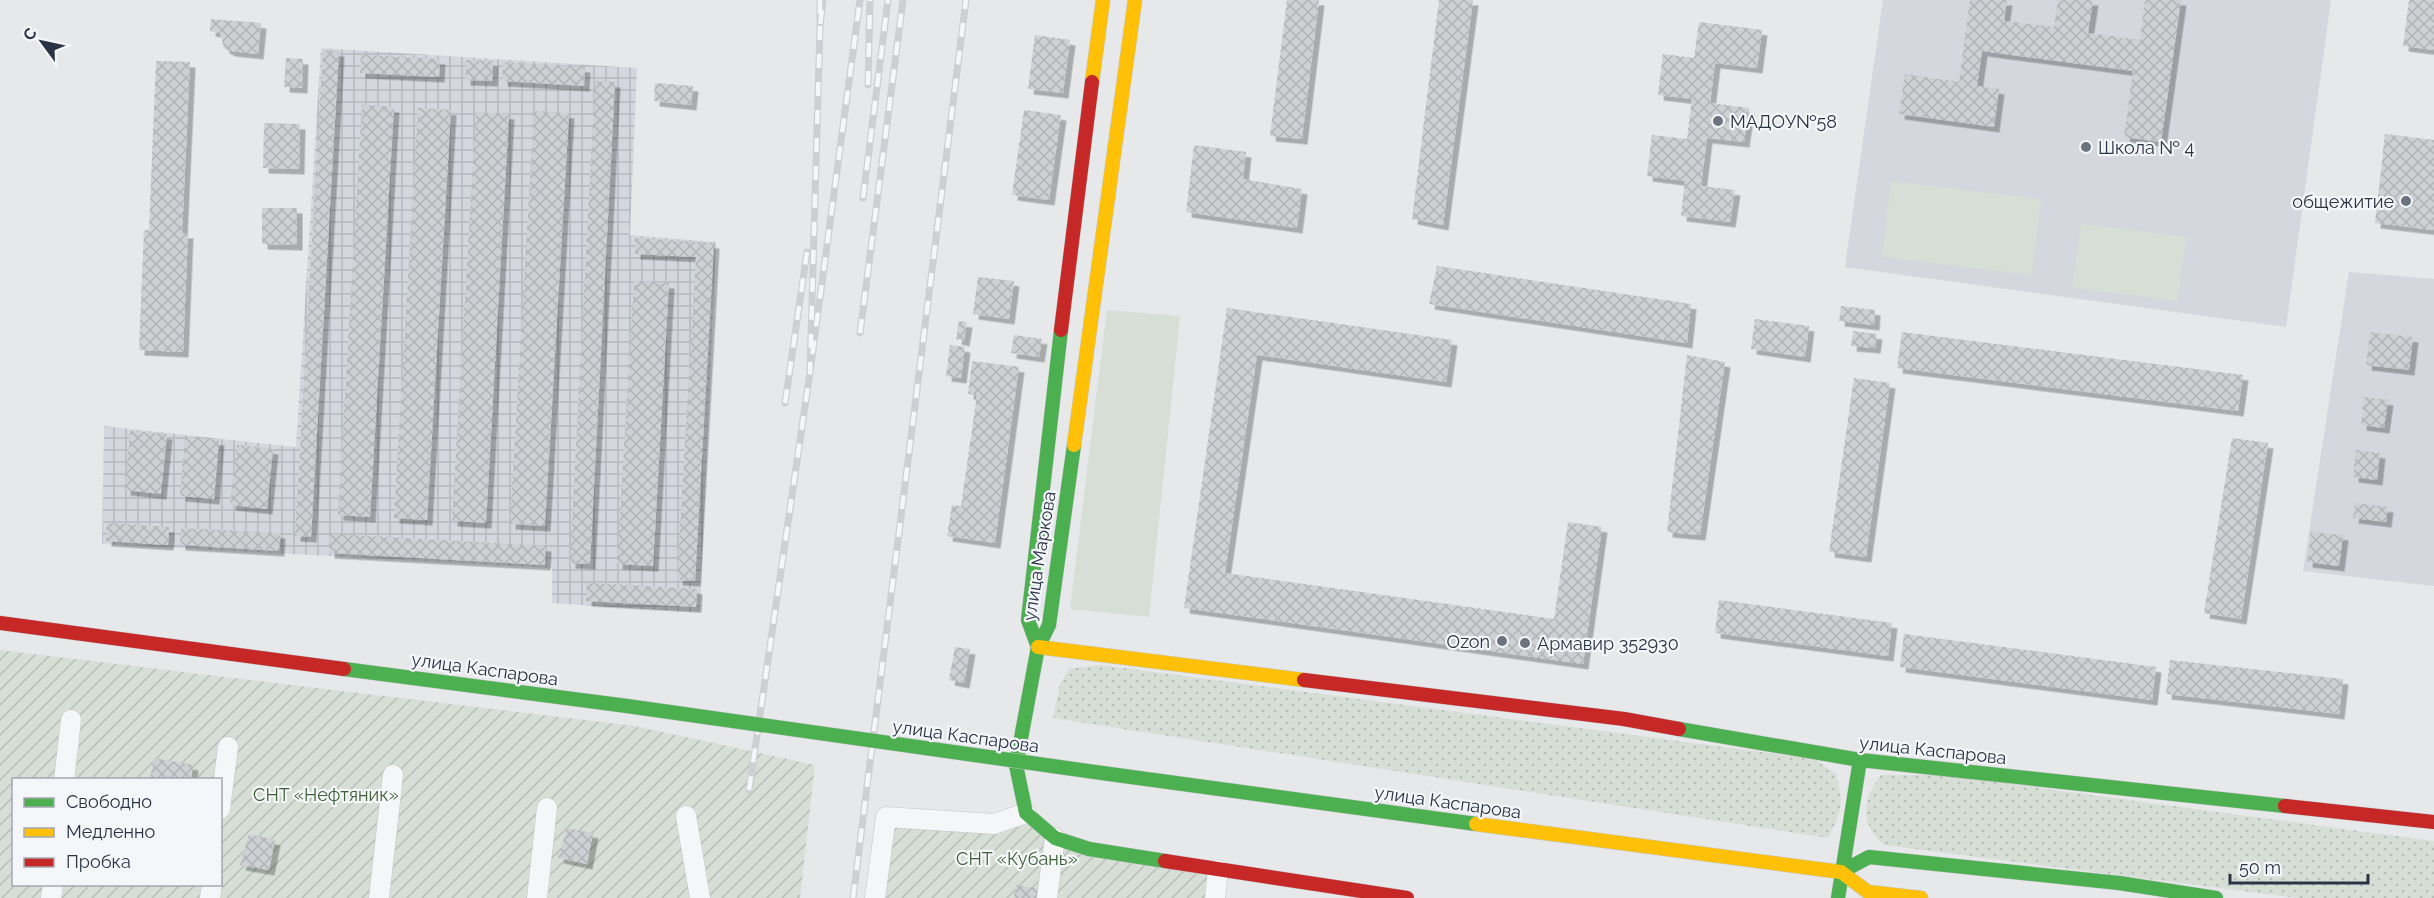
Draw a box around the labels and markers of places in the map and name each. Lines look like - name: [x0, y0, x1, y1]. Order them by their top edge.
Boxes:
- place label: МАДОУ№58: [1730, 111, 1837, 132]
- marker: МАДОУ№58: [1711, 114, 1725, 128]
- place label: Школа № 4: [2098, 137, 2194, 158]
- marker: Школа № 4: [2079, 140, 2093, 154]
- place label: общежитие: [2292, 191, 2394, 212]
- marker: общежитие: [2399, 194, 2413, 208]
- place label: Ozon: [1447, 631, 1490, 652]
- place label: Армавир 352930: [1537, 633, 1679, 654]
- marker: Ozon: [1495, 634, 1509, 648]
- marker: Армавир 352930: [1518, 636, 1532, 650]

